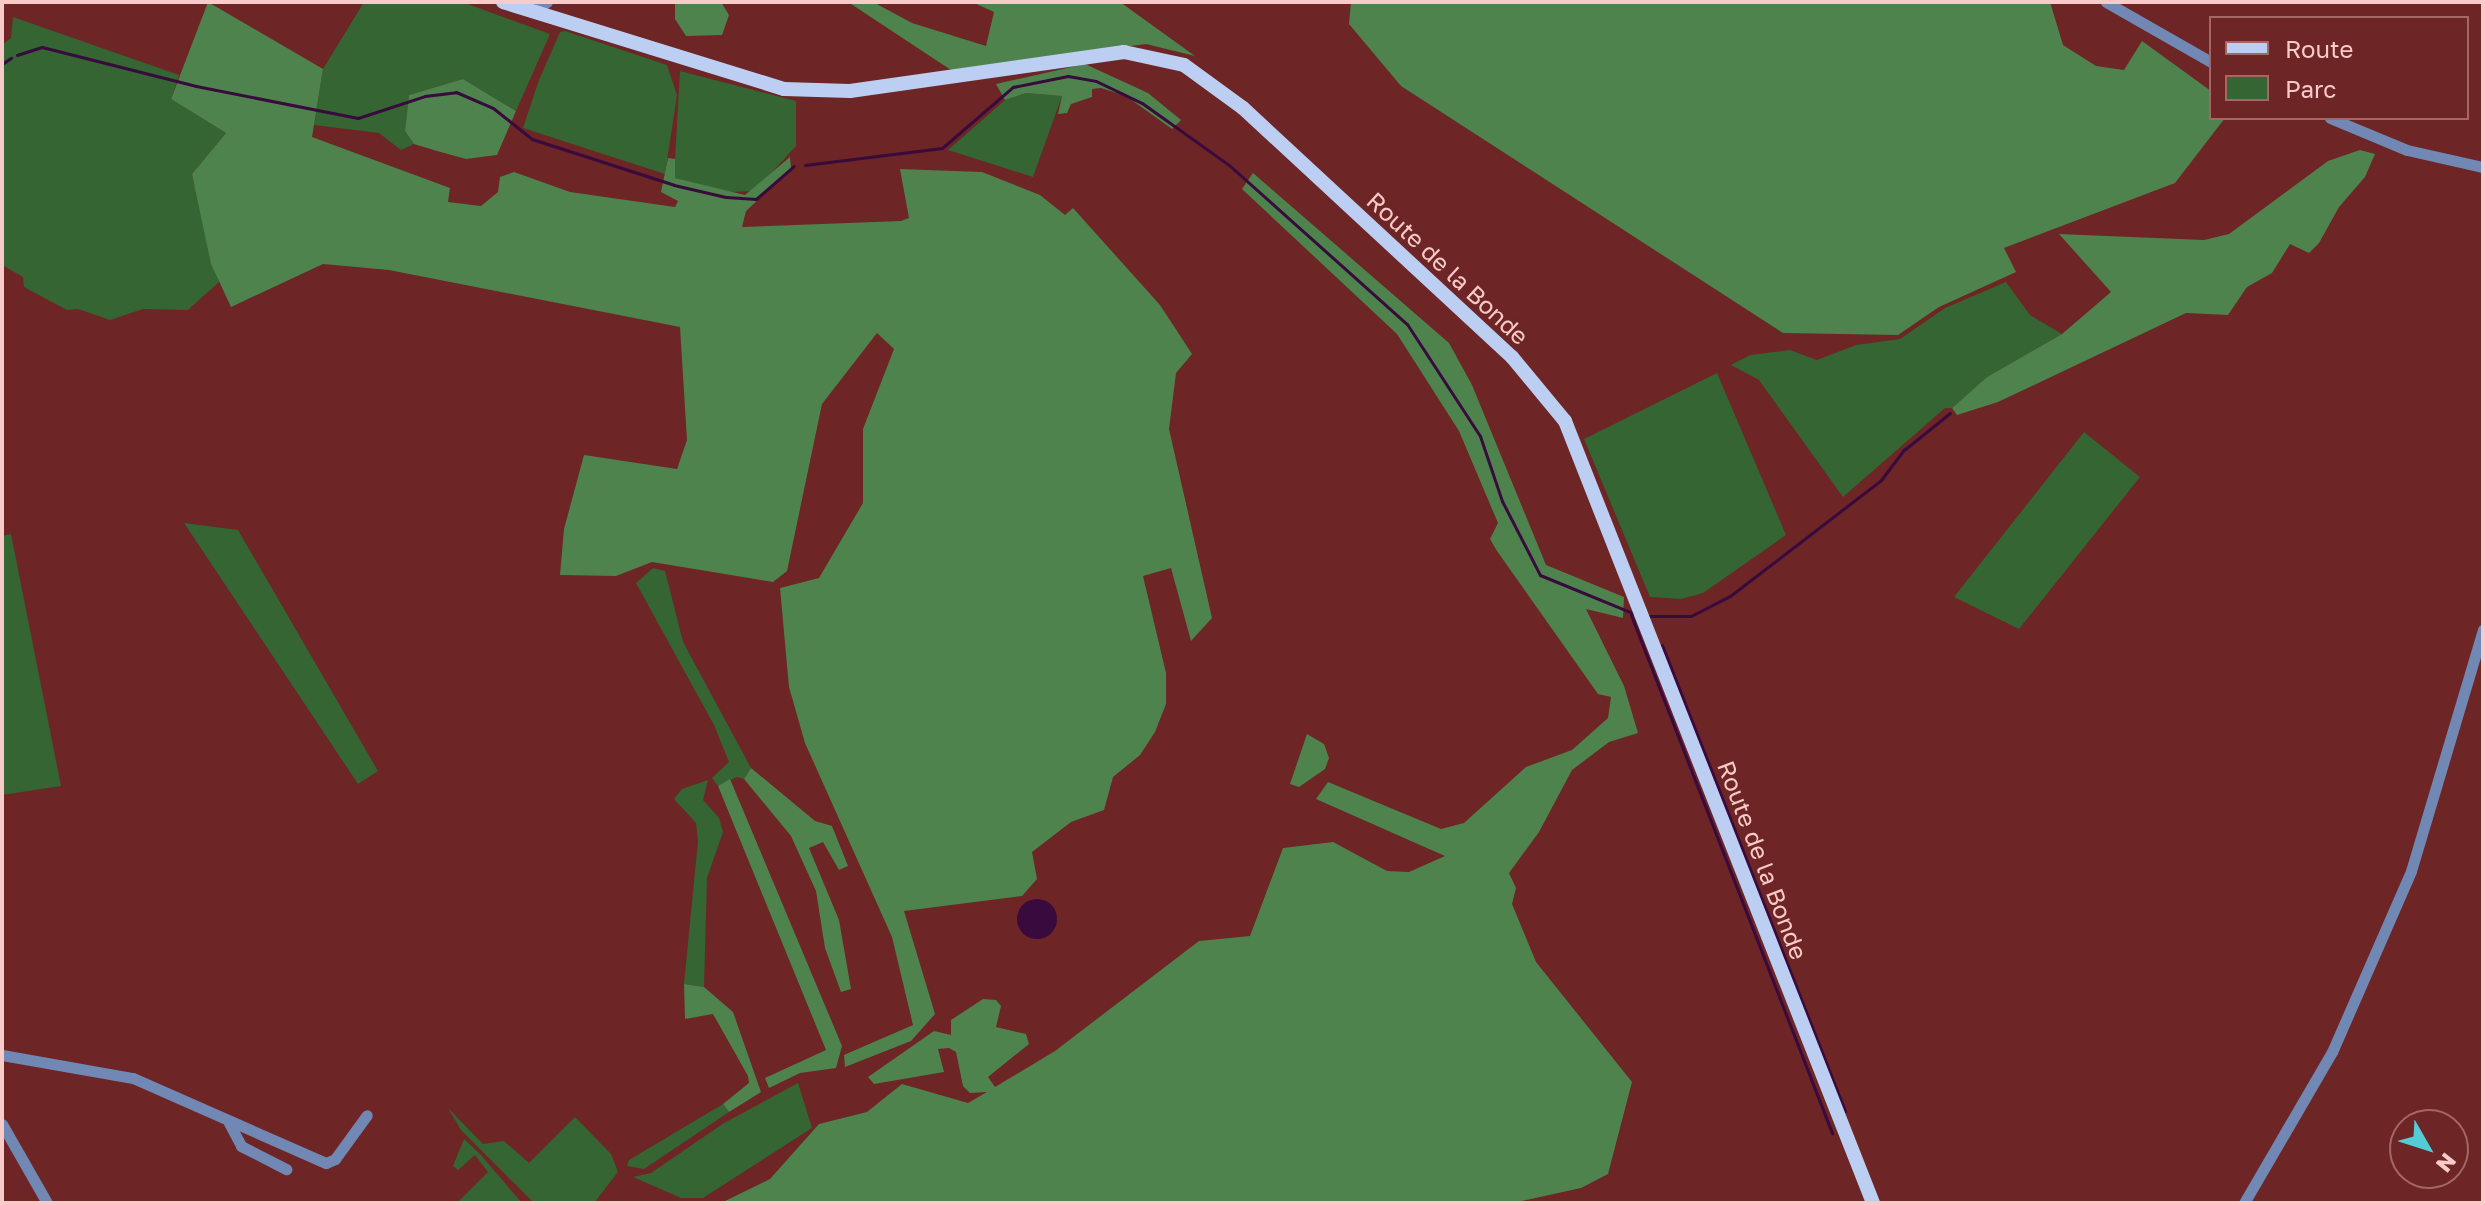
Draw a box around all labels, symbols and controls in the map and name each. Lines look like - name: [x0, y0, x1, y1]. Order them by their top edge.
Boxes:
- legend: [2209, 16, 2469, 120]
- text: Route: [2285, 34, 2354, 63]
- text: Parc: [2285, 74, 2336, 103]
- street label: Route de la Bonde: [1361, 186, 1535, 350]
- street label: Route de la Bonde: [1712, 757, 1814, 963]
- north arrow: [2389, 1109, 2469, 1189]
- text: N: [2431, 1148, 2462, 1178]

